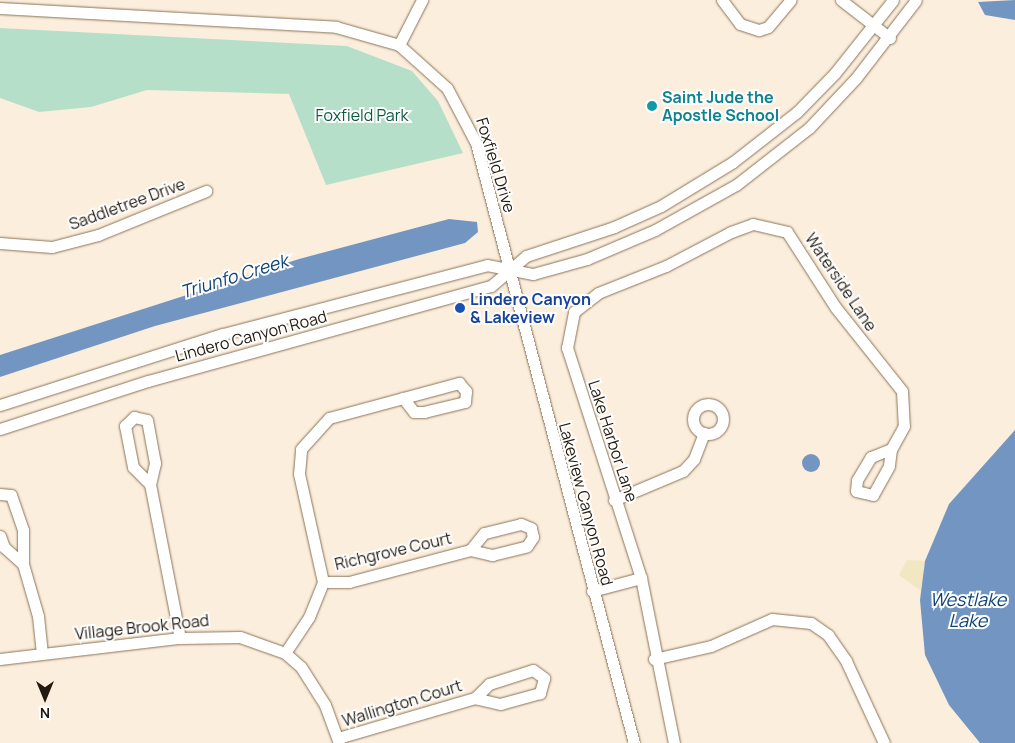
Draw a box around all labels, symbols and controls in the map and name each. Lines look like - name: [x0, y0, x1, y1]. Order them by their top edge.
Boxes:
- place label: Saint Jude the Apostle School: [662, 87, 779, 125]
- marker: Saint Jude the Apostle School: [646, 100, 658, 112]
- park label: Foxfield Park: [316, 105, 408, 125]
- street label: Foxfield Drive: [472, 115, 520, 215]
- street label: Saddletree Drive: [66, 174, 188, 234]
- street label: Waterside Lane: [801, 229, 881, 335]
- water label: Triunfo Creek: [178, 249, 290, 303]
- place label: Lindero Canyon & Lakeview: [470, 289, 591, 327]
- marker: Lindero Canyon & Lakeview: [454, 302, 466, 314]
- street label: Lindero Canyon Road: [173, 307, 329, 365]
- street label: Lake Harbor Lane: [584, 378, 642, 504]
- street label: Lakeview Canyon Road: [555, 420, 617, 588]
- street label: Richgrove Court: [333, 528, 453, 574]
- water label: Westlake Lake: [930, 589, 1006, 632]
- street label: Village Brook Road: [74, 610, 210, 644]
- north arrow: [20, 673, 70, 723]
- street label: Wallington Court: [340, 676, 464, 730]
- text: N: [40, 704, 50, 723]

